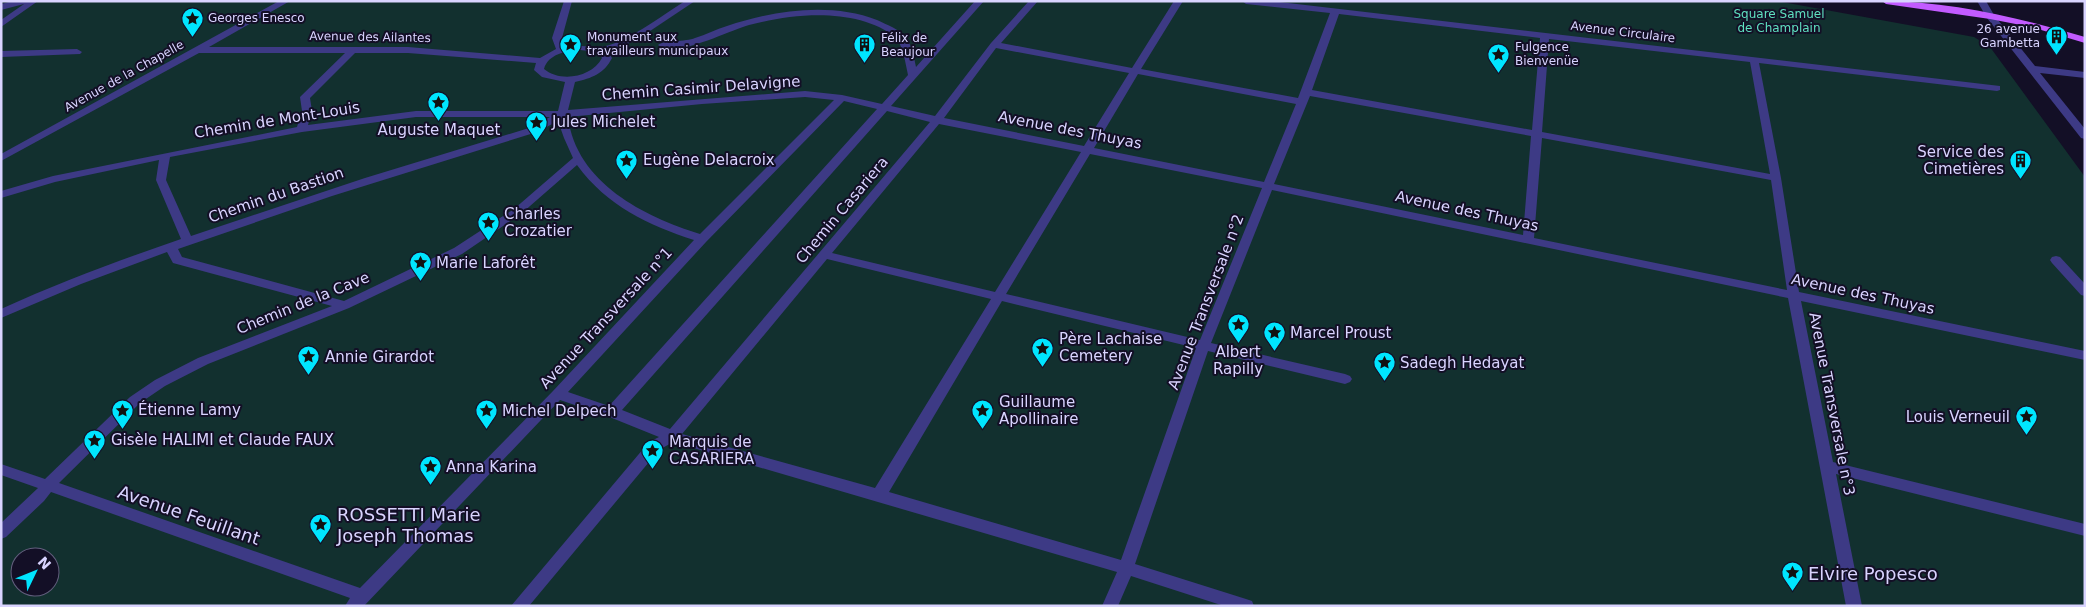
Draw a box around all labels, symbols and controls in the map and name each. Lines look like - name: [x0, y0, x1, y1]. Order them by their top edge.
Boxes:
- place icon: Georges Enesco: [180, 6, 204, 37]
- park label: Square Samuel de Champlain: [1733, 7, 1825, 35]
- place label: Georges Enesco: [208, 11, 305, 25]
- street label: Avenue Circulaire: [1570, 19, 1676, 45]
- place label: 26 avenue Gambetta: [1976, 22, 2040, 50]
- building icon: 26 avenue Gambetta: [2044, 24, 2068, 55]
- street label: Avenue des Ailantes: [309, 29, 431, 45]
- place label: Monument aux travailleurs municipaux: [587, 30, 728, 58]
- place label: Félix de Beaujour: [881, 31, 935, 59]
- place icon: Monument aux travailleurs municipaux: [559, 32, 583, 63]
- building icon: Félix de Beaujour: [853, 33, 877, 64]
- street label: Avenue de la Chapelle: [62, 37, 186, 115]
- place label: Fulgence Bienvenüe: [1515, 40, 1579, 68]
- place icon: Fulgence Bienvenüe: [1487, 42, 1511, 73]
- street label: Chemin Casimir Delavigne: [601, 72, 801, 104]
- place icon: Auguste Maquet: [427, 90, 451, 121]
- street label: Chemin de Mont-Louis: [193, 98, 361, 142]
- street label: Avenue des Thuyas: [997, 107, 1143, 153]
- place icon: Jules Michelet: [524, 110, 548, 141]
- place label: Jules Michelet: [551, 113, 655, 131]
- place label: Auguste Maquet: [378, 121, 500, 139]
- place label: Service des Cimetières: [1917, 143, 2004, 178]
- place icon: Eugène Delacroix: [615, 148, 639, 179]
- building icon: Service des Cimetières: [2008, 149, 2032, 180]
- place label: Eugène Delacroix: [643, 151, 775, 169]
- street label: Chemin Casariera: [792, 153, 892, 267]
- street label: Chemin du Bastion: [206, 163, 346, 227]
- street label: Avenue des Thuyas: [1394, 187, 1540, 235]
- place label: Charles Crozatier: [504, 205, 573, 240]
- place icon: Charles Crozatier: [476, 211, 500, 242]
- street label: Avenue Transversale n°2: [1164, 212, 1248, 392]
- street label: Avenue Transversale n°1: [536, 244, 676, 392]
- place icon: Marie Laforêt: [408, 251, 432, 282]
- place label: Marie Laforêt: [436, 254, 536, 272]
- street label: Chemin de la Cave: [234, 268, 372, 338]
- street label: Avenue des Thuyas: [1790, 270, 1936, 318]
- street label: Avenue Transversale n°3: [1805, 311, 1859, 497]
- place icon: Albert Rapilly: [1226, 312, 1250, 343]
- place icon: Marcel Proust: [1262, 321, 1286, 352]
- place label: Marcel Proust: [1290, 324, 1392, 342]
- place label: Père Lachaise Cemetery: [1059, 330, 1162, 365]
- place icon: Père Lachaise Cemetery: [1031, 336, 1055, 367]
- place label: Albert Rapilly: [1213, 343, 1263, 378]
- place icon: Annie Girardot: [297, 345, 321, 376]
- place label: Annie Girardot: [325, 348, 434, 366]
- place icon: Sadegh Hedayat: [1372, 351, 1396, 382]
- place label: Sadegh Hedayat: [1400, 354, 1525, 372]
- place label: Guillaume Apollinaire: [999, 393, 1078, 428]
- place icon: Étienne Lamy: [110, 398, 134, 429]
- place icon: Michel Delpech: [474, 399, 498, 430]
- place icon: Guillaume Apollinaire: [971, 399, 995, 430]
- place label: Étienne Lamy: [138, 400, 241, 419]
- place label: Michel Delpech: [502, 402, 616, 420]
- place icon: Louis Verneuil: [2014, 405, 2038, 436]
- place label: Louis Verneuil: [1906, 408, 2010, 426]
- place icon: Gisèle HALIMI et Claude FAUX: [83, 428, 107, 459]
- place label: Gisèle HALIMI et Claude FAUX: [111, 431, 334, 449]
- place label: Marquis de CASARIERA: [669, 433, 755, 468]
- place icon: Marquis de CASARIERA: [641, 439, 665, 470]
- place icon: Anna Karina: [418, 455, 442, 486]
- place label: Anna Karina: [446, 458, 537, 476]
- street label: Avenue Feuillant: [115, 481, 263, 549]
- place label: ROSSETTI Marie Joseph Thomas: [336, 504, 481, 546]
- place icon: ROSSETTI Marie Joseph Thomas: [309, 512, 333, 543]
- north arrow: [10, 547, 60, 597]
- text: N: [35, 553, 54, 573]
- place icon: Elvire Popesco: [1780, 561, 1804, 592]
- place label: Elvire Popesco: [1808, 563, 1938, 584]

